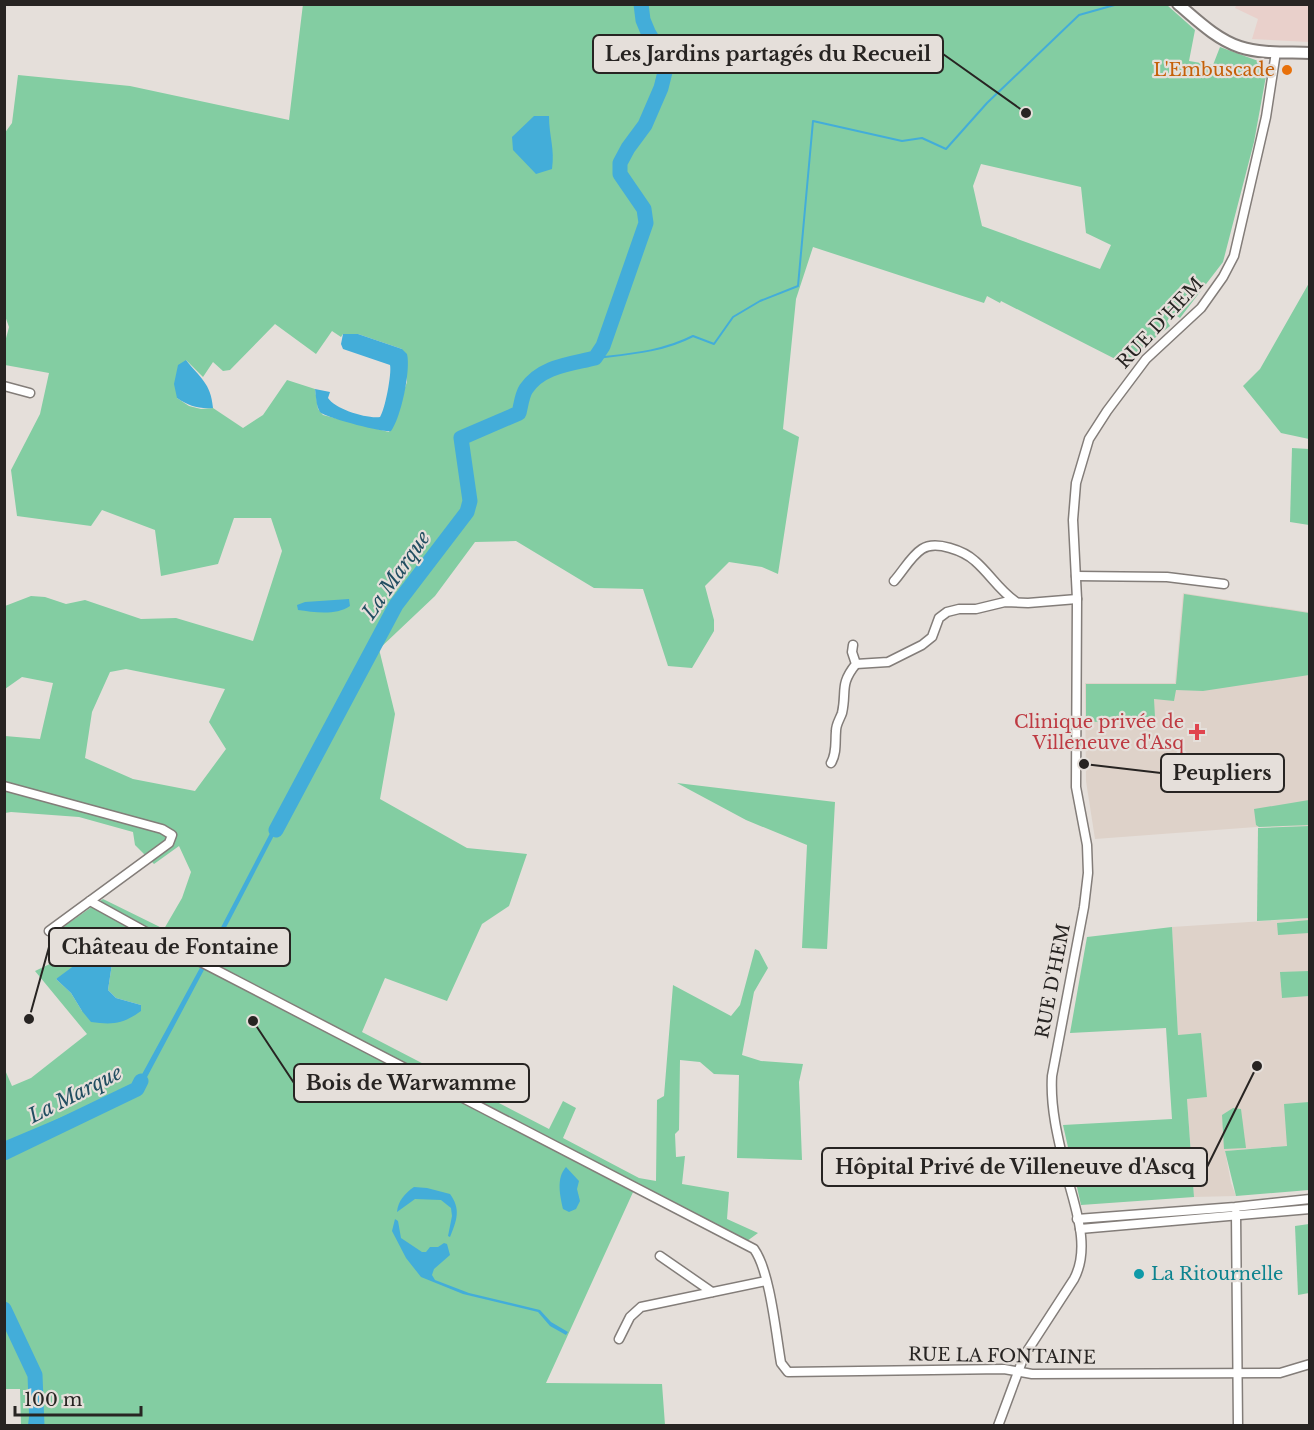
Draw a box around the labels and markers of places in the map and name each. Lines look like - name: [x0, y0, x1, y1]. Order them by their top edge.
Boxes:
- callout: Les Jardins partagés du Recueil: [593, 35, 943, 73]
- place label: L'Embuscade: [1153, 59, 1275, 81]
- marker: L'Embuscade: [1280, 63, 1294, 77]
- place label: Clinique privée de Villeneuve d'Asq: [1014, 711, 1184, 754]
- marker: Clinique privée de Villeneuve d'Asq: [1188, 723, 1206, 741]
- callout: Peupliers: [1161, 754, 1284, 792]
- callout: Château de Fontaine: [49, 928, 290, 966]
- callout: Bois de Warwamme: [294, 1064, 529, 1102]
- callout: Hôpital Privé de Villeneuve d'Ascq: [822, 1148, 1207, 1186]
- place label: La Ritournelle: [1151, 1263, 1283, 1285]
- marker: La Ritournelle: [1132, 1267, 1146, 1281]

